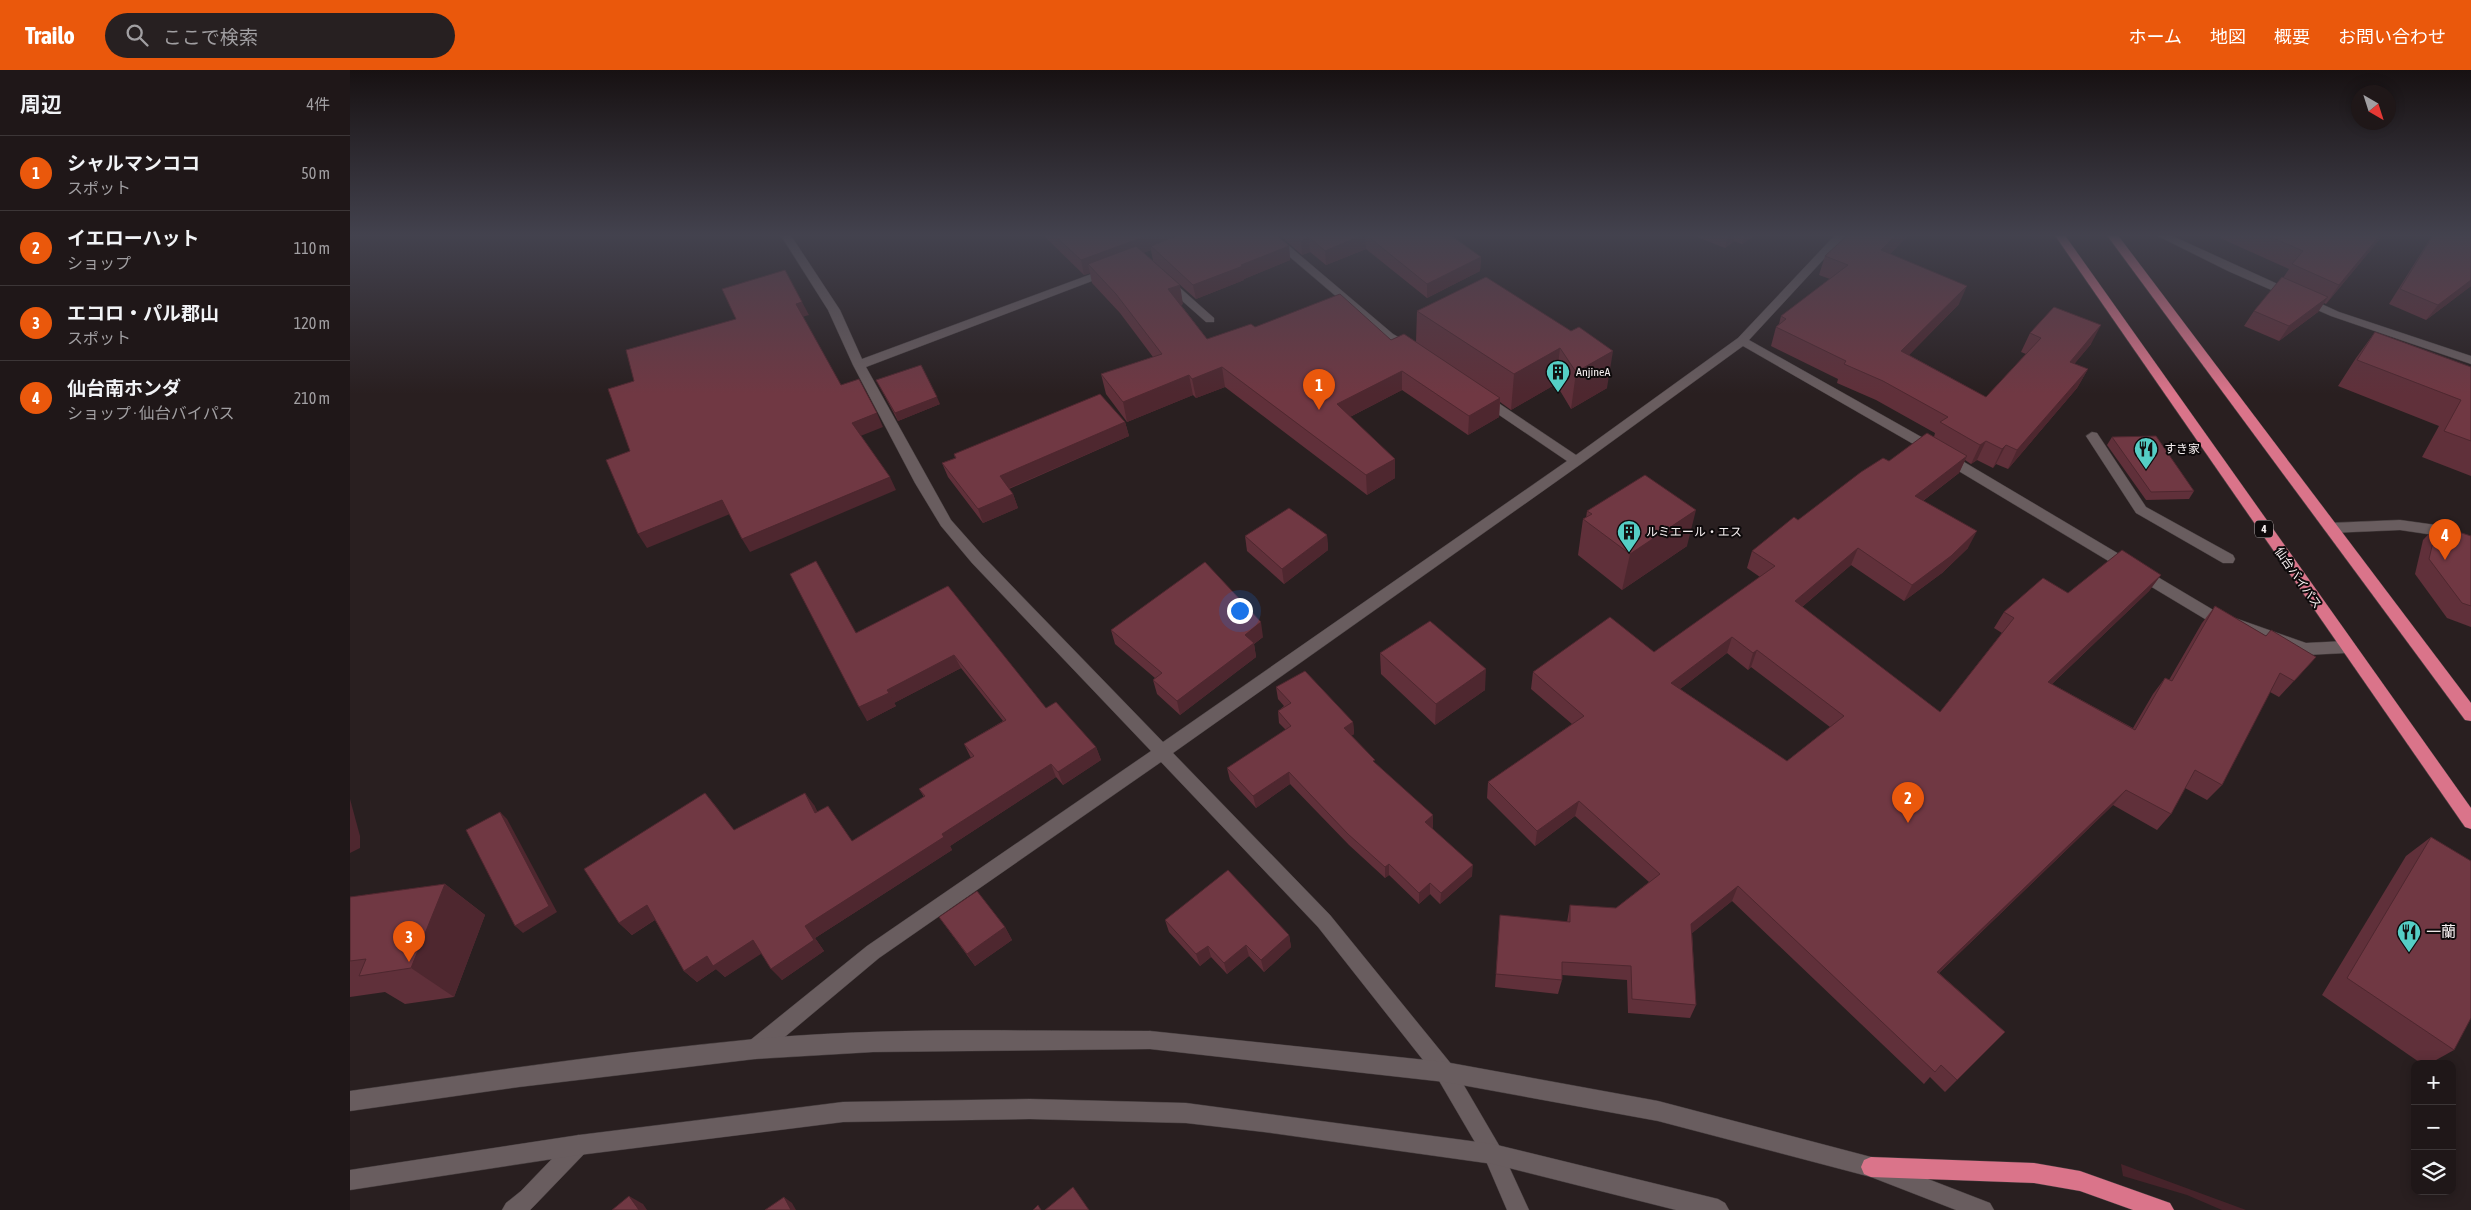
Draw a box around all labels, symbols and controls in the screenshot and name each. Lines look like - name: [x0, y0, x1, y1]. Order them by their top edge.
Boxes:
- search box: [105, 13, 455, 58]
- icon: search: [123, 21, 151, 49]
- text: Trailo: [25, 22, 75, 49]
- text: ここで検索: [163, 26, 258, 48]
- text: ホーム: [2129, 26, 2182, 47]
- text: 地図: [2210, 26, 2246, 47]
- text: 概要: [2274, 26, 2310, 47]
- text: お問い合わせ: [2338, 26, 2446, 47]
- north arrow: [2351, 85, 2396, 130]
- text: 周辺: [20, 92, 62, 116]
- text: 4件: [306, 95, 330, 113]
- text: シャルマンココ: [67, 152, 200, 174]
- text: 1: [32, 164, 40, 182]
- text: 50 m: [301, 164, 330, 182]
- text: スポット: [67, 179, 131, 197]
- text: イエローハット: [67, 227, 199, 249]
- text: 2: [32, 239, 40, 257]
- text: 110 m: [294, 239, 330, 257]
- text: ショップ: [67, 254, 131, 272]
- text: エコロ・パル郡山: [67, 302, 219, 324]
- text: 3: [32, 314, 40, 332]
- text: 120 m: [294, 314, 330, 332]
- text: スポット: [67, 329, 131, 347]
- building icon: AnjineA: [1545, 359, 1571, 393]
- place label: AnjineA: [1576, 365, 1610, 379]
- pin: 1: [1303, 369, 1335, 410]
- text: 仙台南ホンダ: [67, 377, 181, 399]
- text: 4: [32, 389, 40, 407]
- text: 210 m: [294, 389, 330, 407]
- text: ショップ · 仙台バイパス: [67, 404, 235, 422]
- restaurant icon: すき家: [2133, 436, 2159, 470]
- place label: すき家: [2164, 442, 2200, 456]
- building icon: ルミエール・エス: [1616, 519, 1642, 553]
- pin: 4: [2429, 519, 2461, 560]
- road number: 4: [2255, 520, 2273, 538]
- place label: ルミエール・エス: [1646, 525, 1742, 539]
- street label: 仙台バイパス: [2272, 545, 2324, 611]
- your location: [1227, 598, 1253, 624]
- pin: 2: [1892, 782, 1924, 823]
- restaurant icon: 一蘭: [2396, 919, 2422, 953]
- pin: 3: [393, 921, 425, 962]
- place label: 一蘭: [2426, 923, 2456, 940]
- map controls: [2411, 1060, 2456, 1195]
- button: +: [2411, 1060, 2456, 1105]
- button: −: [2411, 1105, 2456, 1150]
- button: layers: [2411, 1150, 2456, 1195]

